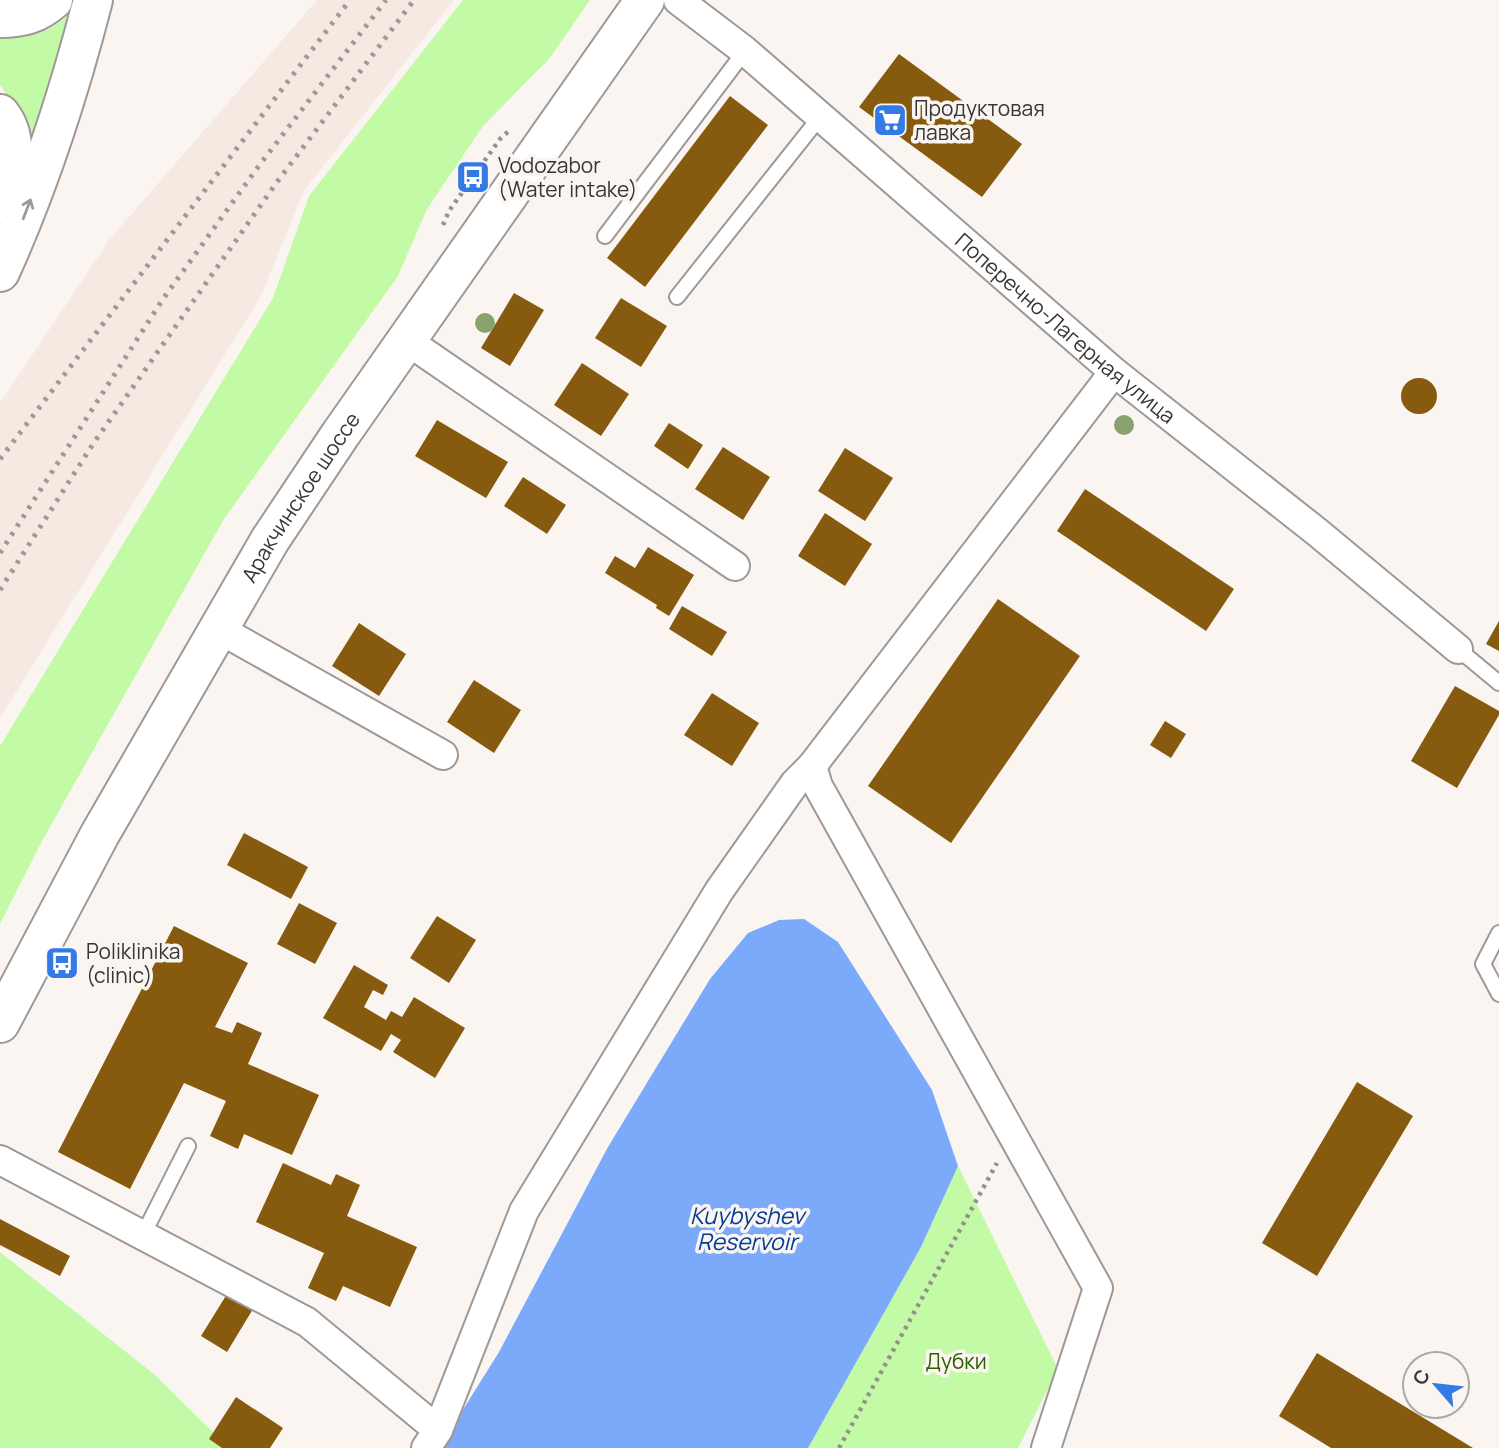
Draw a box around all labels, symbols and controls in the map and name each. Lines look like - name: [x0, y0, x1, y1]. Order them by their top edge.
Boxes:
- place label: Продуктовая лавка: [914, 94, 1045, 146]
- supermarket icon: Продуктовая лавка: [871, 101, 909, 139]
- place label: Vodozabor (Water intake): [498, 151, 637, 203]
- bus stop icon: Vodozabor (Water intake): [454, 158, 492, 196]
- one-way arrow: [22, 199, 35, 221]
- street label: Поперечно-Лагерная улица: [950, 226, 1182, 429]
- street label: Аракчинское шоссе: [235, 406, 366, 587]
- place label: Poliklinika (clinic): [86, 937, 181, 989]
- bus stop icon: Poliklinika (clinic): [43, 944, 81, 982]
- water label: Kuybyshev Reservoir: [690, 1199, 807, 1257]
- park label: Дубки: [925, 1347, 987, 1375]
- north arrow: [1401, 1350, 1471, 1420]
- text: С: [1406, 1365, 1436, 1389]

